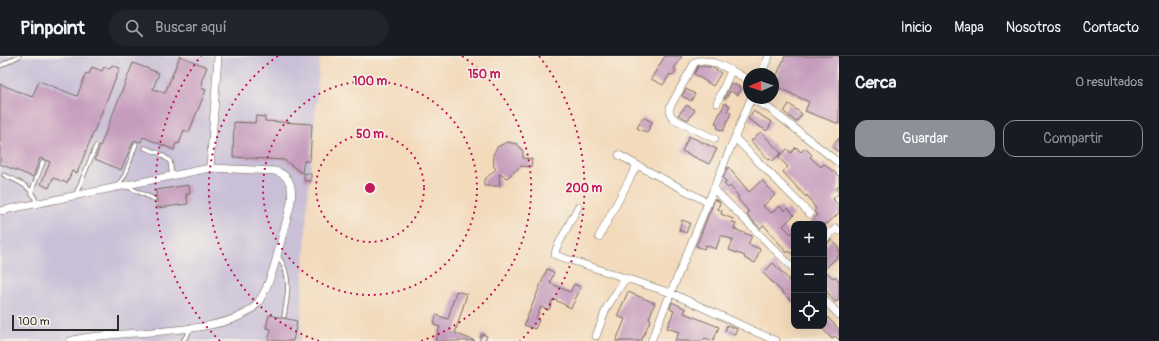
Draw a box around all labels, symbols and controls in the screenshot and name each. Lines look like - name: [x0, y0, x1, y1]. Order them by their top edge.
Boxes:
- search box: [109, 10, 389, 46]
- text: Pinpoint: [20, 16, 85, 40]
- icon: search: [123, 17, 145, 39]
- text: Buscar aquí: [155, 18, 227, 37]
- text: Inicio: [901, 19, 932, 36]
- text: Mapa: [954, 19, 984, 36]
- text: Nosotros: [1006, 19, 1061, 36]
- text: Contacto: [1083, 19, 1139, 36]
- text: 150 m: [468, 67, 501, 82]
- north arrow: [743, 68, 779, 104]
- text: Cerca: [855, 72, 896, 93]
- text: 100 m: [353, 74, 388, 89]
- text: 0 resultados: [1075, 74, 1143, 90]
- button: Guardar: [855, 120, 995, 157]
- button: Compartir: [1003, 120, 1143, 157]
- text: 50 m: [356, 127, 384, 142]
- centre of rings: [363, 181, 377, 195]
- text: 200 m: [566, 181, 603, 196]
- map controls: [791, 221, 827, 329]
- button: +: [791, 221, 827, 257]
- button: −: [791, 257, 827, 293]
- button: locate: [791, 293, 827, 329]
- scale bar: [12, 313, 119, 332]
- text: 100 m: [18, 315, 49, 328]

